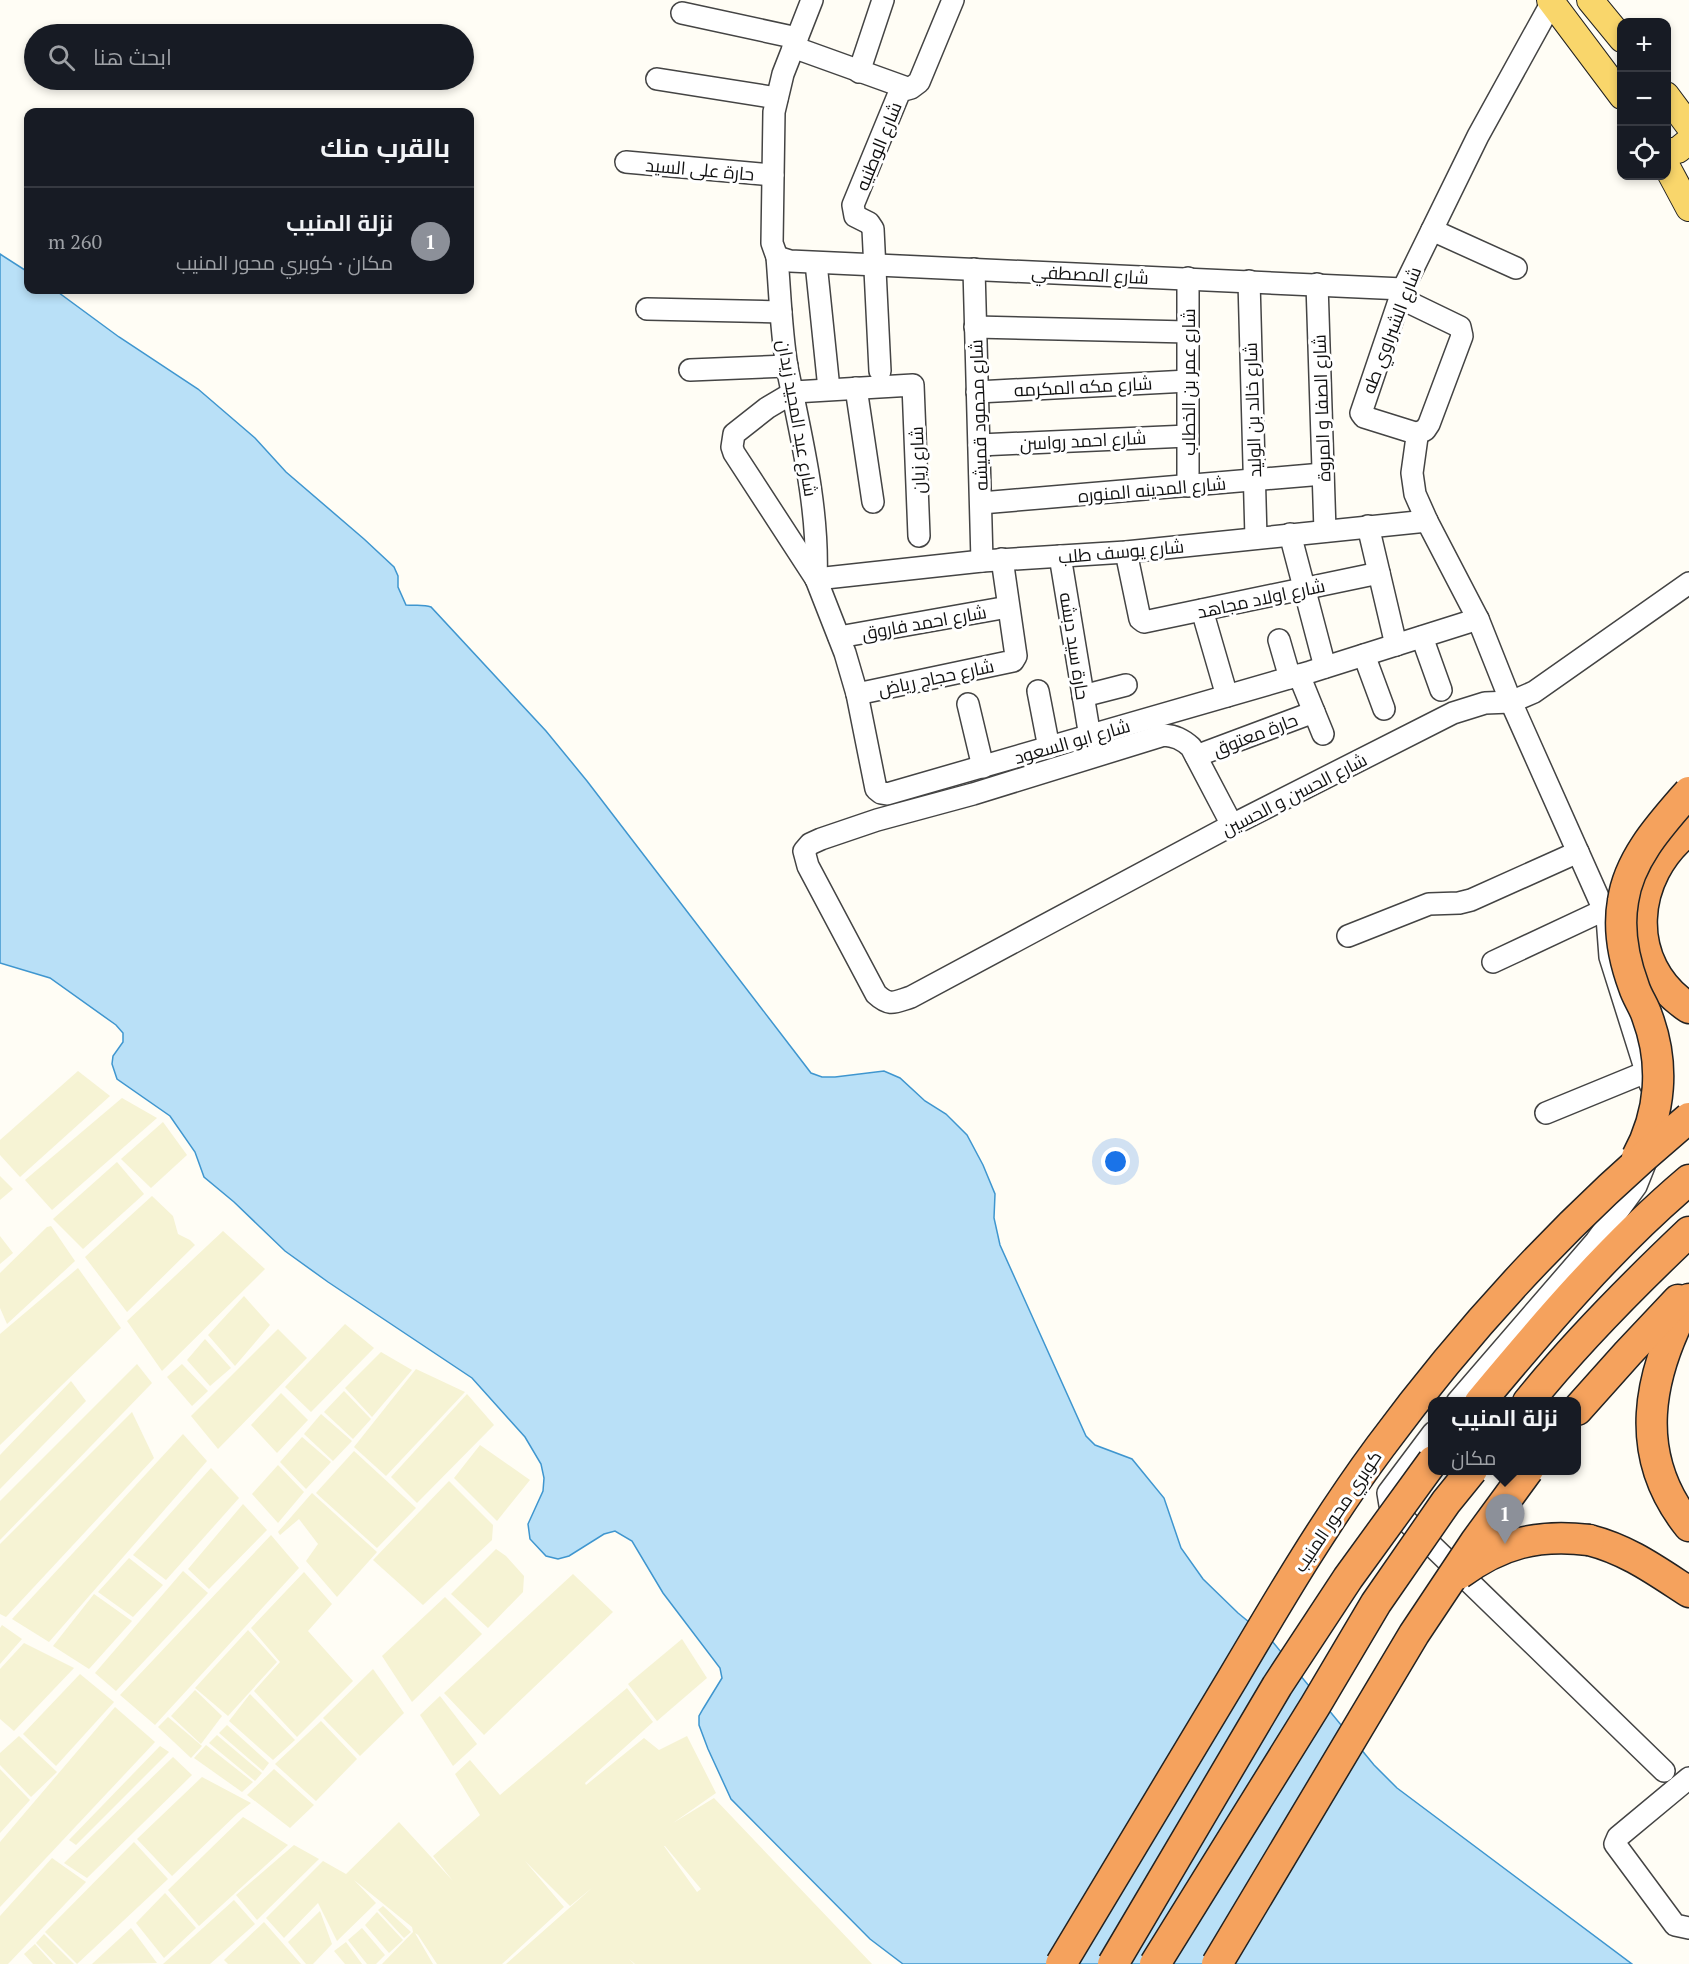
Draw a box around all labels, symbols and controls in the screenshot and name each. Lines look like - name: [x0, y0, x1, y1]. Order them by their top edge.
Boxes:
- map controls: [1617, 18, 1671, 180]
- button: +: [1617, 18, 1671, 72]
- search box: [24, 24, 474, 90]
- icon: search: [45, 41, 78, 74]
- text: ابحث هنا: [93, 42, 172, 71]
- button: −: [1617, 72, 1671, 126]
- street label: شارع الوطنيه: [849, 98, 908, 194]
- button: locate: [1617, 126, 1671, 180]
- text: بالقرب منك: [320, 130, 450, 164]
- street label: حارة على السيد: [645, 152, 755, 186]
- text: نزلة المنيب: [286, 208, 393, 237]
- text: 260 m: [48, 228, 102, 255]
- text: 1: [425, 228, 436, 255]
- text: مكان · كوبري محور المنيب: [176, 249, 393, 276]
- street label: شارع المصطفي: [1031, 259, 1149, 292]
- street label: شارع الشبراوي طه: [1356, 263, 1429, 398]
- street label: شارع عمر بن الخطاب: [1176, 308, 1201, 456]
- street label: شارع الصفا و المروة: [1306, 334, 1337, 482]
- street label: شارع عبد المجيد زيدان: [771, 338, 824, 498]
- street label: شارع محمود قميشه: [963, 339, 994, 491]
- street label: شارع خالد بن الوليد: [1238, 342, 1267, 478]
- street label: شارع مكه المكرمه: [1013, 370, 1153, 403]
- street label: شارع احمد رواسن: [1019, 425, 1147, 456]
- street label: شارع زيان: [904, 426, 931, 494]
- street label: شارع المدينه المنوره: [1077, 471, 1227, 508]
- street label: شارع يوسف طلب: [1057, 534, 1185, 569]
- street label: شارع اولاد مجاهد: [1195, 573, 1327, 624]
- street label: حارة سيد دبشه: [1055, 591, 1095, 701]
- street label: شارع احمد فاروق: [860, 599, 989, 646]
- street label: شارع حجاج رياض: [876, 653, 996, 702]
- street label: حارة معتوق: [1209, 707, 1301, 762]
- street label: شارع ابو السعود: [1011, 713, 1133, 770]
- street label: شارع الحسن و الحسين: [1217, 747, 1371, 842]
- your location: [1101, 1147, 1130, 1176]
- popup: [1428, 1397, 1581, 1475]
- text: نزلة المنيب: [1451, 1403, 1558, 1432]
- text: مكان: [1451, 1444, 1496, 1471]
- street label: كوبري محور المنيب: [1287, 1446, 1389, 1578]
- pin: 1: [1486, 1494, 1524, 1544]

